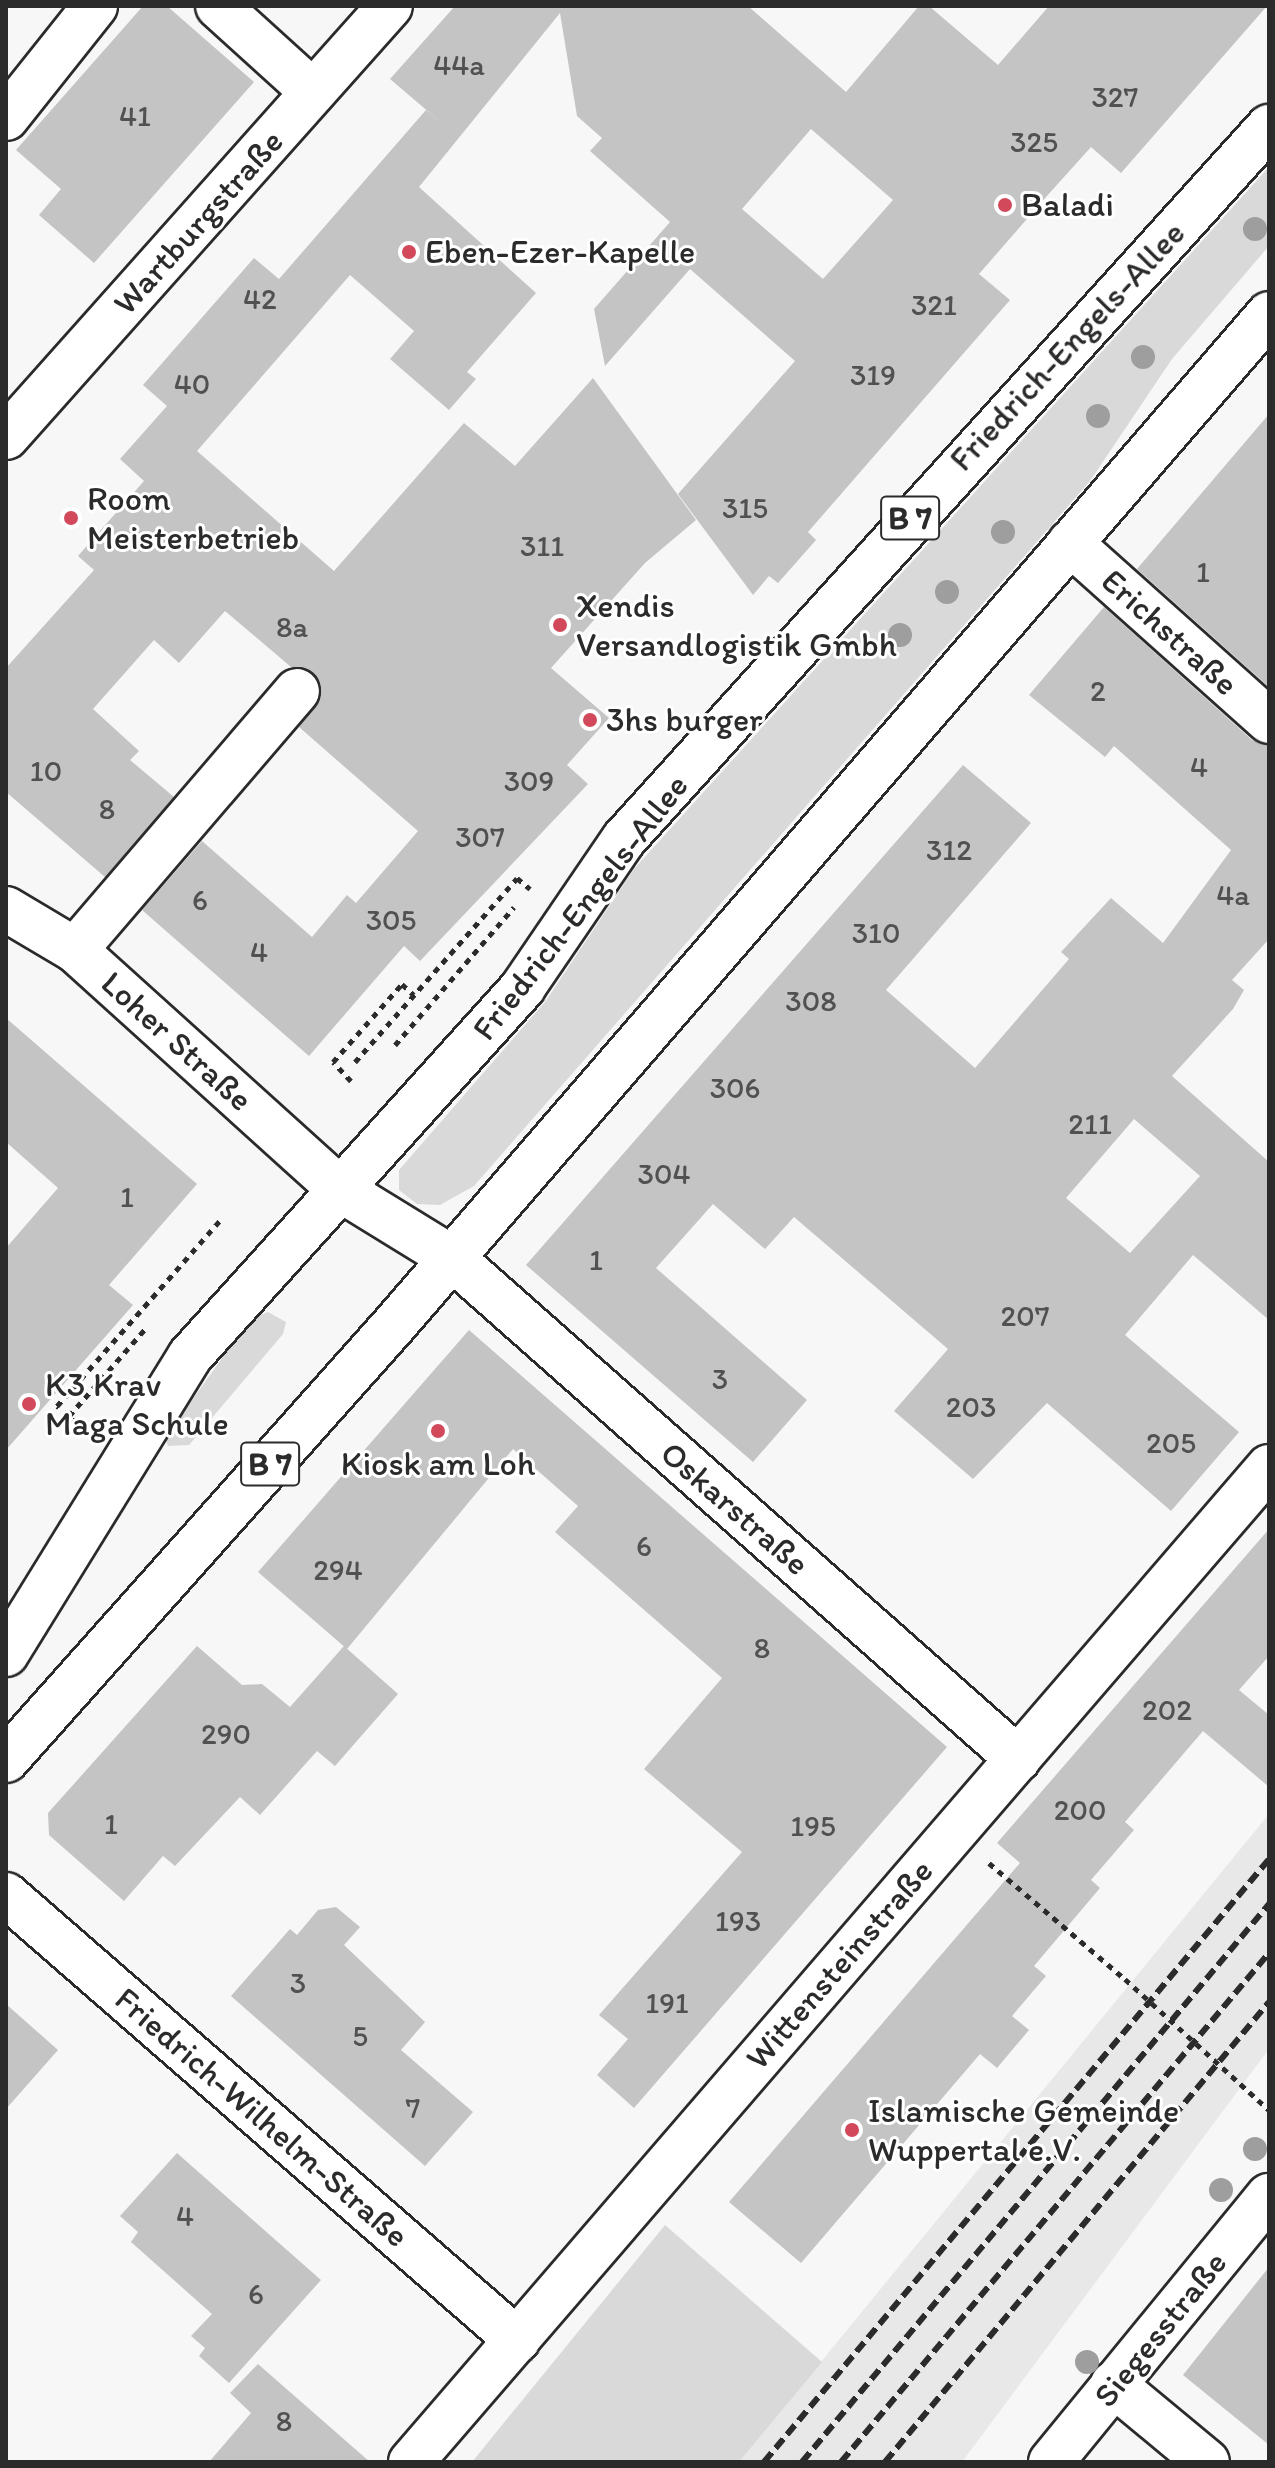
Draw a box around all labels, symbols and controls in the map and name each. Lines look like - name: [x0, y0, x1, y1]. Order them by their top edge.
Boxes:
- house number: 44a: [433, 47, 485, 83]
- house number: 327: [1091, 79, 1139, 115]
- house number: 41: [119, 98, 151, 134]
- street label: Wartburgstraße: [104, 121, 292, 323]
- house number: 325: [1010, 124, 1058, 160]
- place label: Baladi: [1021, 185, 1114, 225]
- marker: Baladi: [996, 196, 1014, 214]
- street label: Friedrich-Engels-Allee: [941, 213, 1193, 479]
- place label: Eben-Ezer-Kapelle: [425, 232, 695, 272]
- marker: Eben-Ezer-Kapelle: [400, 243, 418, 261]
- house number: 42: [243, 281, 277, 317]
- house number: 321: [911, 287, 957, 323]
- house number: 319: [850, 357, 896, 393]
- house number: 40: [174, 366, 210, 402]
- place label: Room Meisterbetrieb: [87, 478, 299, 558]
- house number: 315: [722, 490, 768, 526]
- road number: B 7: [880, 490, 940, 546]
- marker: Room Meisterbetrieb: [62, 509, 80, 527]
- house number: 311: [520, 528, 564, 564]
- house number: 1: [1196, 554, 1210, 590]
- street label: Erichstraße: [1093, 560, 1247, 704]
- place label: Xendis Versandlogistik Gmbh: [576, 585, 897, 664]
- house number: 8a: [276, 609, 308, 645]
- marker: Xendis Versandlogistik Gmbh: [551, 616, 569, 634]
- house number: 2: [1090, 673, 1106, 709]
- place label: 3hs burger: [606, 700, 762, 740]
- marker: 3hs burger: [581, 711, 599, 729]
- house number: 4: [1190, 749, 1208, 785]
- house number: 10: [30, 753, 62, 789]
- house number: 309: [504, 763, 554, 799]
- street label: Friedrich-Engels-Allee: [463, 766, 697, 1048]
- house number: 8: [99, 791, 115, 827]
- house number: 307: [455, 819, 505, 855]
- house number: 312: [926, 832, 972, 868]
- house number: 4a: [1216, 877, 1250, 913]
- house number: 6: [192, 882, 208, 918]
- house number: 305: [366, 902, 416, 938]
- house number: 310: [852, 915, 900, 951]
- house number: 4: [250, 934, 268, 970]
- street label: Loher Straße: [93, 963, 261, 1119]
- house number: 308: [785, 983, 837, 1019]
- house number: 306: [710, 1070, 760, 1106]
- house number: 211: [1068, 1106, 1112, 1142]
- house number: 304: [638, 1156, 690, 1192]
- house number: 1: [120, 1179, 134, 1215]
- house number: 1: [589, 1242, 603, 1278]
- house number: 207: [1000, 1298, 1050, 1334]
- house number: 3: [712, 1361, 728, 1397]
- place label: K3 Krav Maga Schule: [45, 1364, 228, 1444]
- house number: 203: [946, 1389, 996, 1425]
- marker: K3 Krav Maga Schule: [20, 1395, 38, 1413]
- marker: Kiosk am Loh: [429, 1422, 447, 1440]
- house number: 205: [1146, 1425, 1196, 1461]
- street label: Oskarstraße: [652, 1432, 818, 1584]
- road number: B 7: [240, 1436, 300, 1492]
- place label: Kiosk am Loh: [341, 1444, 535, 1484]
- house number: 6: [636, 1528, 652, 1564]
- house number: 294: [313, 1552, 363, 1588]
- house number: 8: [754, 1630, 770, 1666]
- house number: 202: [1142, 1692, 1192, 1728]
- house number: 290: [201, 1716, 251, 1752]
- house number: 200: [1054, 1792, 1106, 1828]
- house number: 1: [104, 1806, 118, 1842]
- house number: 195: [790, 1808, 836, 1844]
- street label: Wittensteinstraße: [737, 1851, 941, 2077]
- house number: 193: [715, 1903, 761, 1939]
- house number: 3: [290, 1965, 306, 2001]
- street label: Friedrich-Wilhelm-Straße: [107, 1978, 417, 2256]
- house number: 191: [645, 1985, 689, 2021]
- house number: 5: [352, 2018, 368, 2054]
- house number: 7: [406, 2090, 420, 2126]
- place label: Islamische Gemeinde Wuppertal e.V.: [868, 2090, 1179, 2170]
- marker: Islamische Gemeinde Wuppertal e.V.: [843, 2121, 861, 2139]
- house number: 4: [176, 2198, 194, 2234]
- street label: Siegesstraße: [1085, 2243, 1235, 2415]
- house number: 6: [248, 2276, 264, 2312]
- house number: 8: [276, 2403, 292, 2439]

